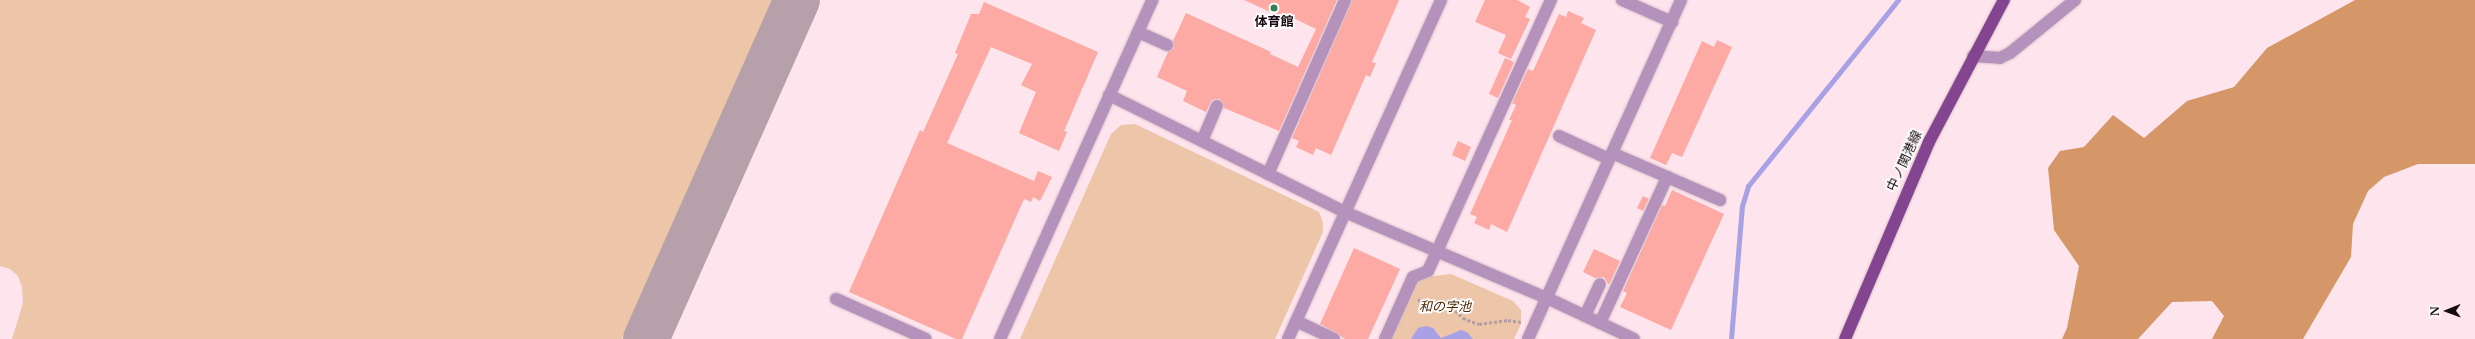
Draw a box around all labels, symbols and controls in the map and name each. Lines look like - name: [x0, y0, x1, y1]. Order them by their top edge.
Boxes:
- marker: 体育館: [1269, 3, 1279, 13]
- place label: 体育館: [1255, 14, 1293, 30]
- street label: 中ノ関港線: [1884, 128, 1926, 194]
- north arrow: [2427, 291, 2467, 331]
- park label: 和の字池: [1419, 299, 1471, 315]
- text: N: [2428, 306, 2442, 317]

